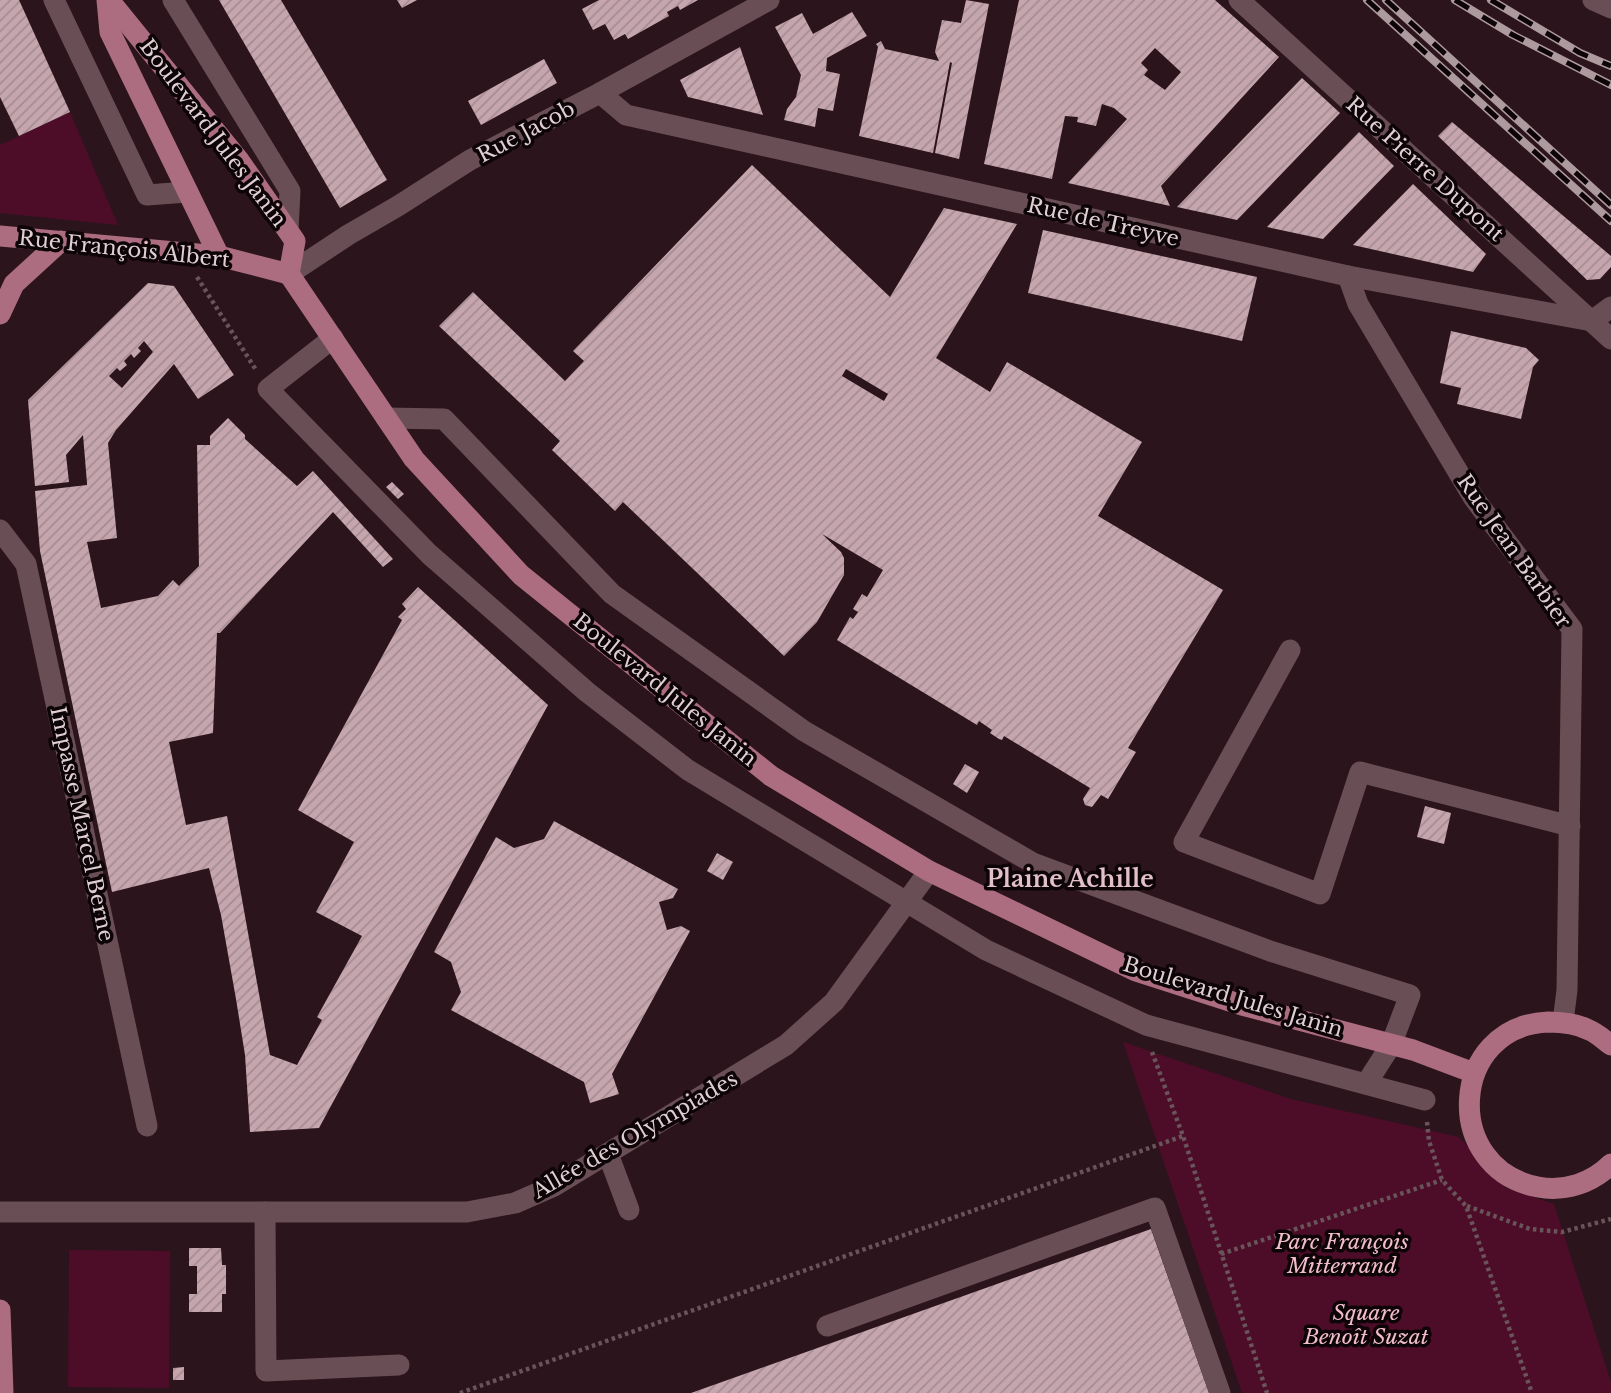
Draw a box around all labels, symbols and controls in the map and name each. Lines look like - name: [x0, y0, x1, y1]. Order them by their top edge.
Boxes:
- street label: Boulevard Jules Janin: [134, 34, 292, 232]
- street label: Rue Pierre Dupont: [1341, 91, 1509, 247]
- street label: Rue Jacob: [473, 95, 579, 169]
- street label: Rue de Treyve: [1025, 192, 1181, 252]
- street label: Rue François Albert: [17, 225, 231, 273]
- street label: Rue Jean Barbier: [1451, 469, 1577, 633]
- street label: Boulevard Jules Janin: [568, 608, 762, 772]
- street label: Impasse Marcel Berne: [44, 704, 120, 944]
- district label: Plaine Achille: [986, 865, 1154, 893]
- street label: Boulevard Jules Janin: [1120, 951, 1346, 1043]
- street label: Allée des Olympiades: [527, 1066, 742, 1205]
- park label: Parc François Mitterrand: [1274, 1229, 1409, 1279]
- park label: Square Benoît Suzat: [1303, 1300, 1429, 1350]

